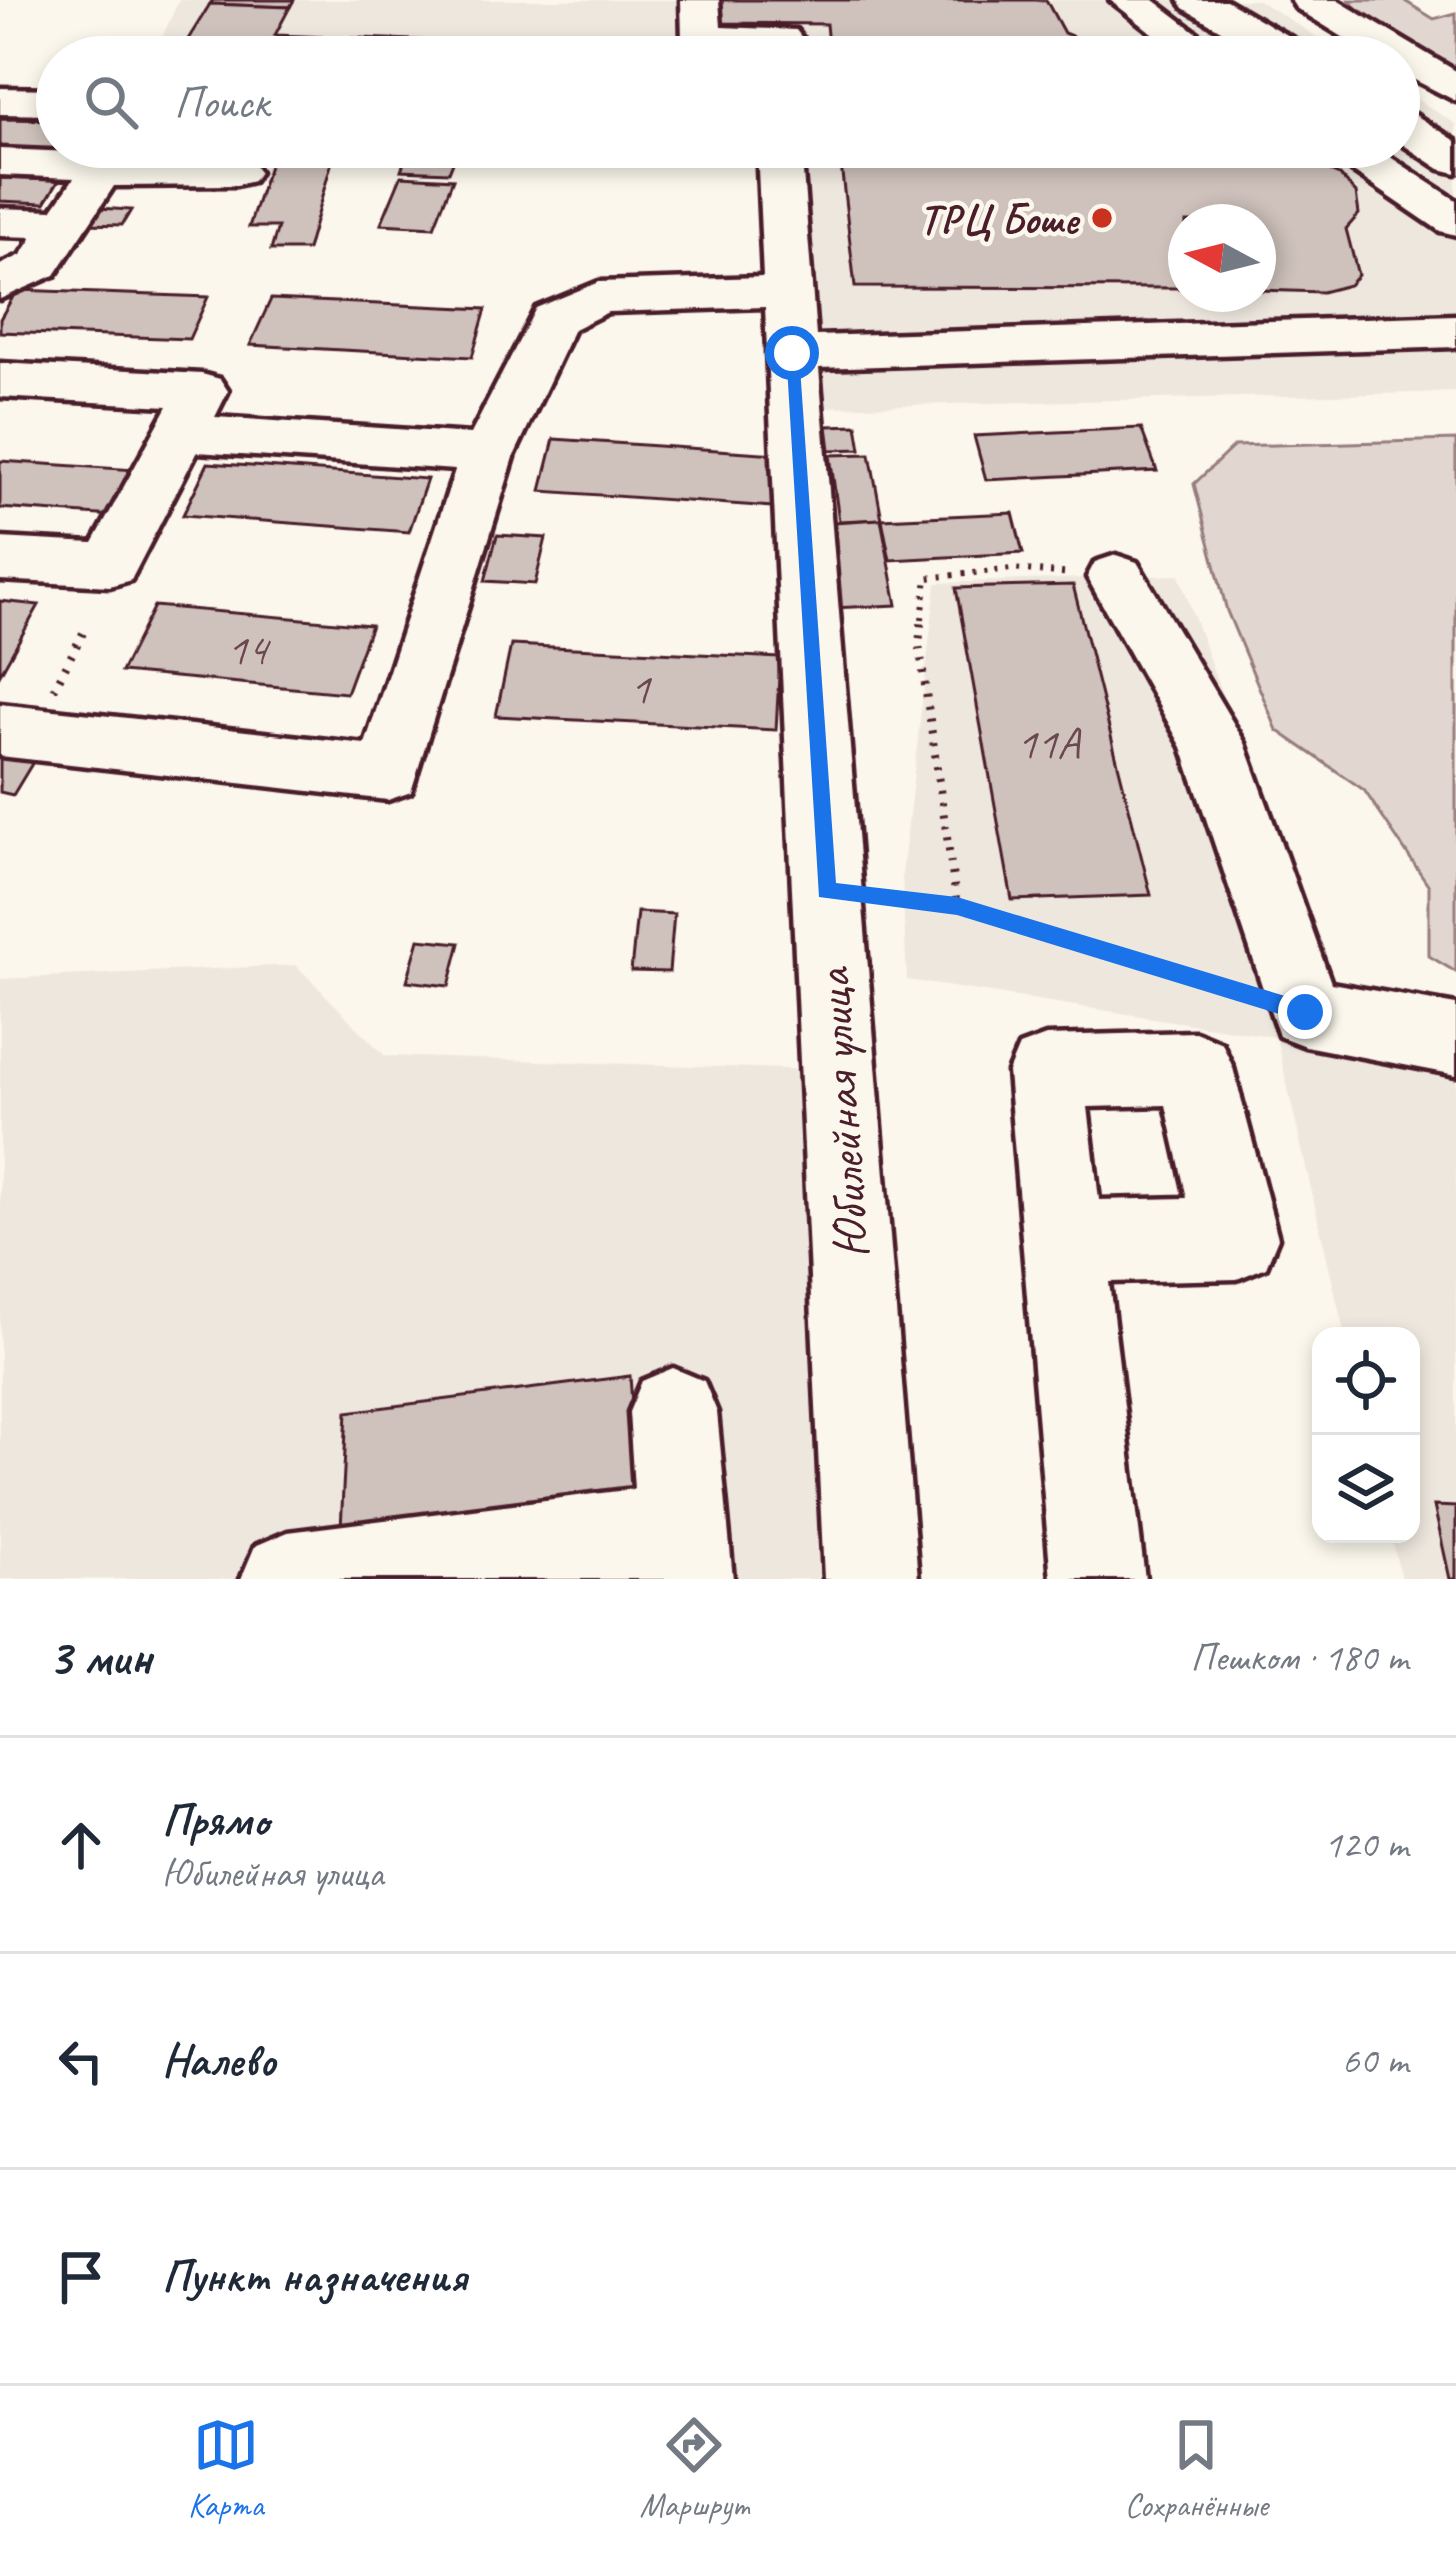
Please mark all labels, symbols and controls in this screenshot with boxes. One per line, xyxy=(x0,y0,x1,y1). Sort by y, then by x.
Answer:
search box xyxy=(36,36,1420,168)
icon: search xyxy=(78,69,144,135)
text: Поиск xyxy=(174,74,269,131)
place label: ТРЦ Боше xyxy=(919,193,1081,246)
north arrow xyxy=(1168,204,1276,312)
marker: ТРЦ Боше xyxy=(1089,205,1115,231)
route start xyxy=(765,326,819,380)
house number: 14 xyxy=(227,621,271,678)
house number: 1 xyxy=(630,660,653,717)
house number: 11А xyxy=(1016,715,1082,772)
street label: Юбилейная улица xyxy=(800,964,884,1261)
route end xyxy=(1278,985,1332,1039)
map controls xyxy=(1312,1327,1420,1543)
button: locate xyxy=(1312,1327,1420,1435)
button: layers xyxy=(1312,1435,1420,1543)
text: 3 мин xyxy=(48,1625,152,1689)
text: Пешком · 180 m xyxy=(1190,1633,1408,1682)
text: Прямо xyxy=(162,1792,269,1849)
icon: ahead xyxy=(48,1812,114,1878)
text: 120 m xyxy=(1324,1820,1408,1869)
text: Юбилейная улица xyxy=(162,1849,383,1898)
icon: left xyxy=(48,2028,114,2094)
text: Налево xyxy=(162,2032,276,2089)
text: 60 m xyxy=(1342,2036,1408,2085)
icon: arrive xyxy=(48,2244,114,2310)
text: Пункт назначения xyxy=(162,2248,467,2305)
tab: Карта xyxy=(188,2412,264,2526)
tab: Маршрут xyxy=(640,2412,749,2526)
tab: Сохранённые xyxy=(1125,2412,1268,2526)

